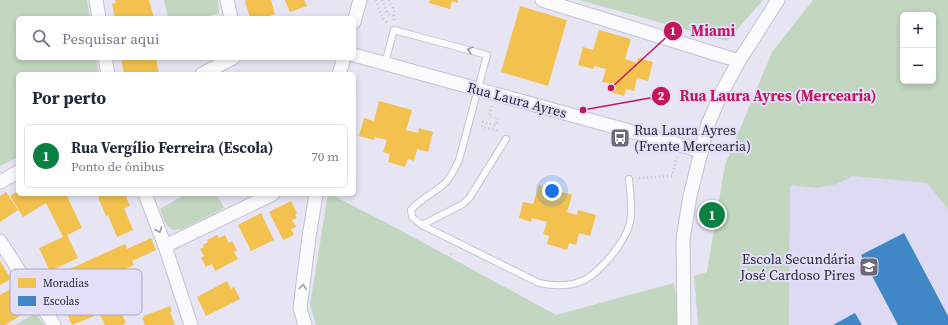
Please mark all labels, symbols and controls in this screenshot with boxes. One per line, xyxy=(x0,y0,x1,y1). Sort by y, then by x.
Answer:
map controls xyxy=(900,12,936,84)
button: + xyxy=(900,12,936,48)
search box xyxy=(16,16,356,60)
callout: Miami xyxy=(663,18,744,45)
text: Miami xyxy=(691,20,735,41)
text: 1 xyxy=(670,23,676,39)
icon: search xyxy=(30,27,52,49)
text: Pesquisar aqui xyxy=(62,28,159,49)
one-way arrow xyxy=(467,47,473,55)
button: − xyxy=(900,48,936,84)
street label: Rua Laura Ayres xyxy=(465,77,569,123)
callout: Rua Laura Ayres (Mercearia) xyxy=(651,83,884,110)
text: Rua Laura Ayres (Mercearia) xyxy=(680,85,876,106)
text: Por perto xyxy=(32,86,106,110)
text: 2 xyxy=(658,88,665,104)
place label: Rua Laura Ayres (Frente Mercearia) xyxy=(634,120,751,156)
bus stop icon: Rua Laura Ayres (Frente Mercearia) xyxy=(609,127,631,149)
text: Rua Vergílio Ferreira (Escola) xyxy=(71,137,273,158)
text: 1 xyxy=(42,148,50,165)
text: 70 m xyxy=(311,148,339,165)
text: Ponto de ônibus xyxy=(71,158,164,175)
your location xyxy=(542,181,562,201)
pin: 1 xyxy=(699,200,725,230)
one-way arrow xyxy=(154,226,162,234)
place label: Escola Secundária José Cardoso Pires xyxy=(739,249,856,285)
school or university icon: Escola Secundária José Cardoso Pires xyxy=(858,256,880,278)
legend xyxy=(10,269,142,315)
text: Moradias xyxy=(43,276,89,291)
one-way arrow xyxy=(298,284,307,290)
text: Escolas xyxy=(43,294,79,309)

